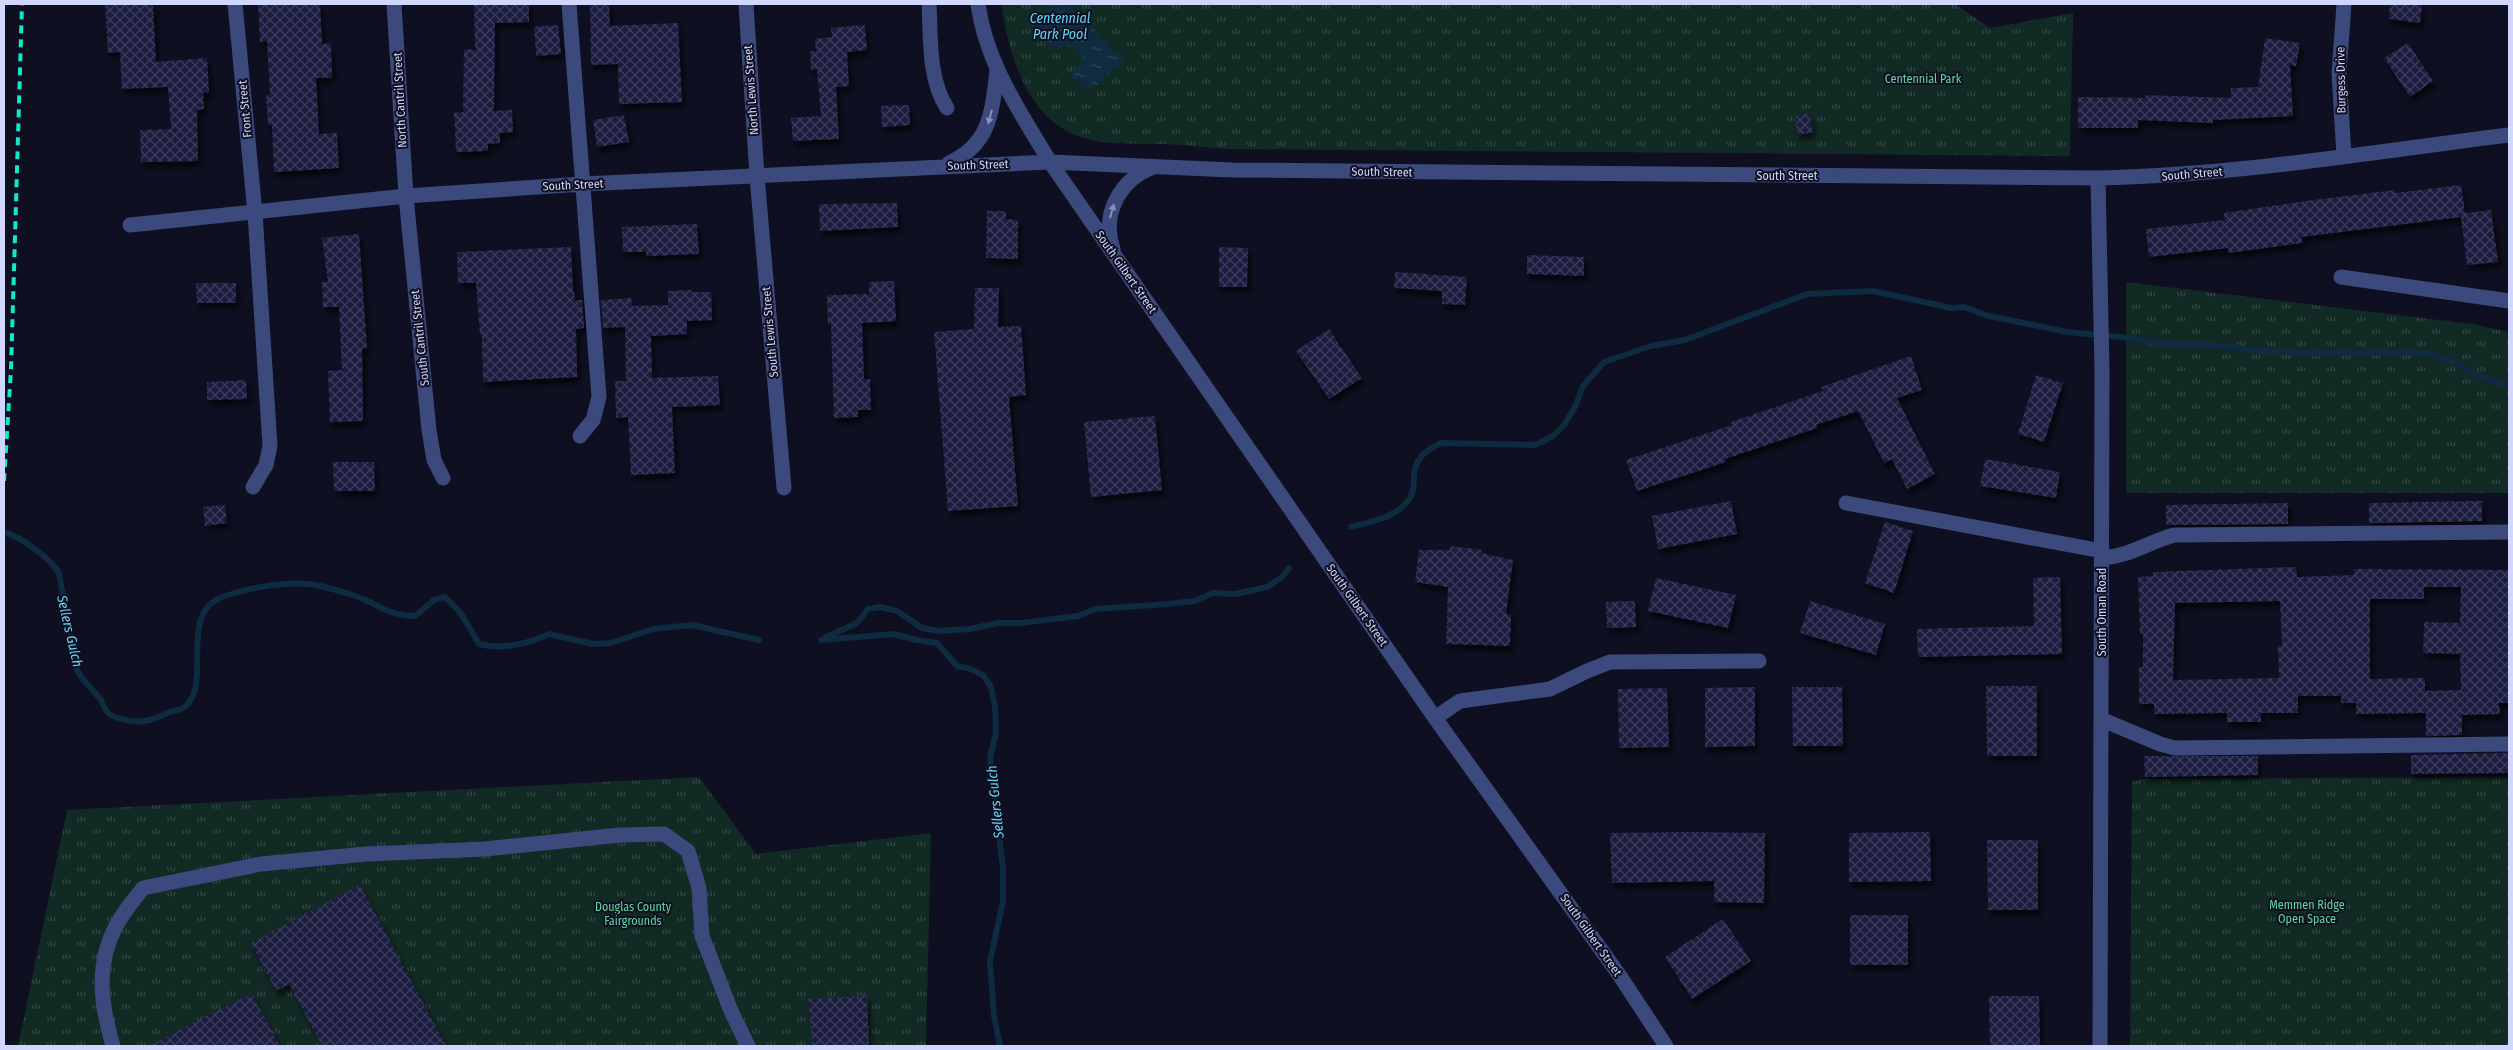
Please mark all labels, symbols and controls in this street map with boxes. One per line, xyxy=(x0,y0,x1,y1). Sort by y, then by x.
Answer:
water label: Centennial Park Pool xyxy=(1030,10,1091,43)
street label: North Lewis Street xyxy=(741,44,761,135)
street label: Burgess Drive xyxy=(2333,47,2349,113)
street label: North Cantril Street xyxy=(391,52,409,148)
park label: Centennial Park xyxy=(1885,72,1962,86)
street label: Front Street xyxy=(236,80,254,138)
one-way arrow xyxy=(986,109,994,124)
street label: South Street xyxy=(947,157,1009,173)
street label: South Street xyxy=(1351,164,1413,180)
street label: South Street xyxy=(2161,164,2223,184)
street label: South Street xyxy=(1756,169,1818,183)
street label: South Street xyxy=(542,176,604,194)
one-way arrow xyxy=(1108,204,1116,219)
street label: South Gilbert Street xyxy=(1092,228,1160,316)
street label: South Lewis Street xyxy=(759,286,781,378)
street label: South Cantril Street xyxy=(408,289,432,387)
street label: South Gilbert Street xyxy=(1323,561,1391,649)
street label: South Oman Road xyxy=(2095,568,2109,656)
water label: Sellers Gulch xyxy=(53,593,86,669)
water label: Sellers Gulch xyxy=(983,765,1008,840)
street label: South Gilbert Street xyxy=(1557,891,1625,979)
park label: Memmen Ridge Open Space xyxy=(2269,898,2345,926)
park label: Douglas County Fairgrounds xyxy=(595,900,672,928)

